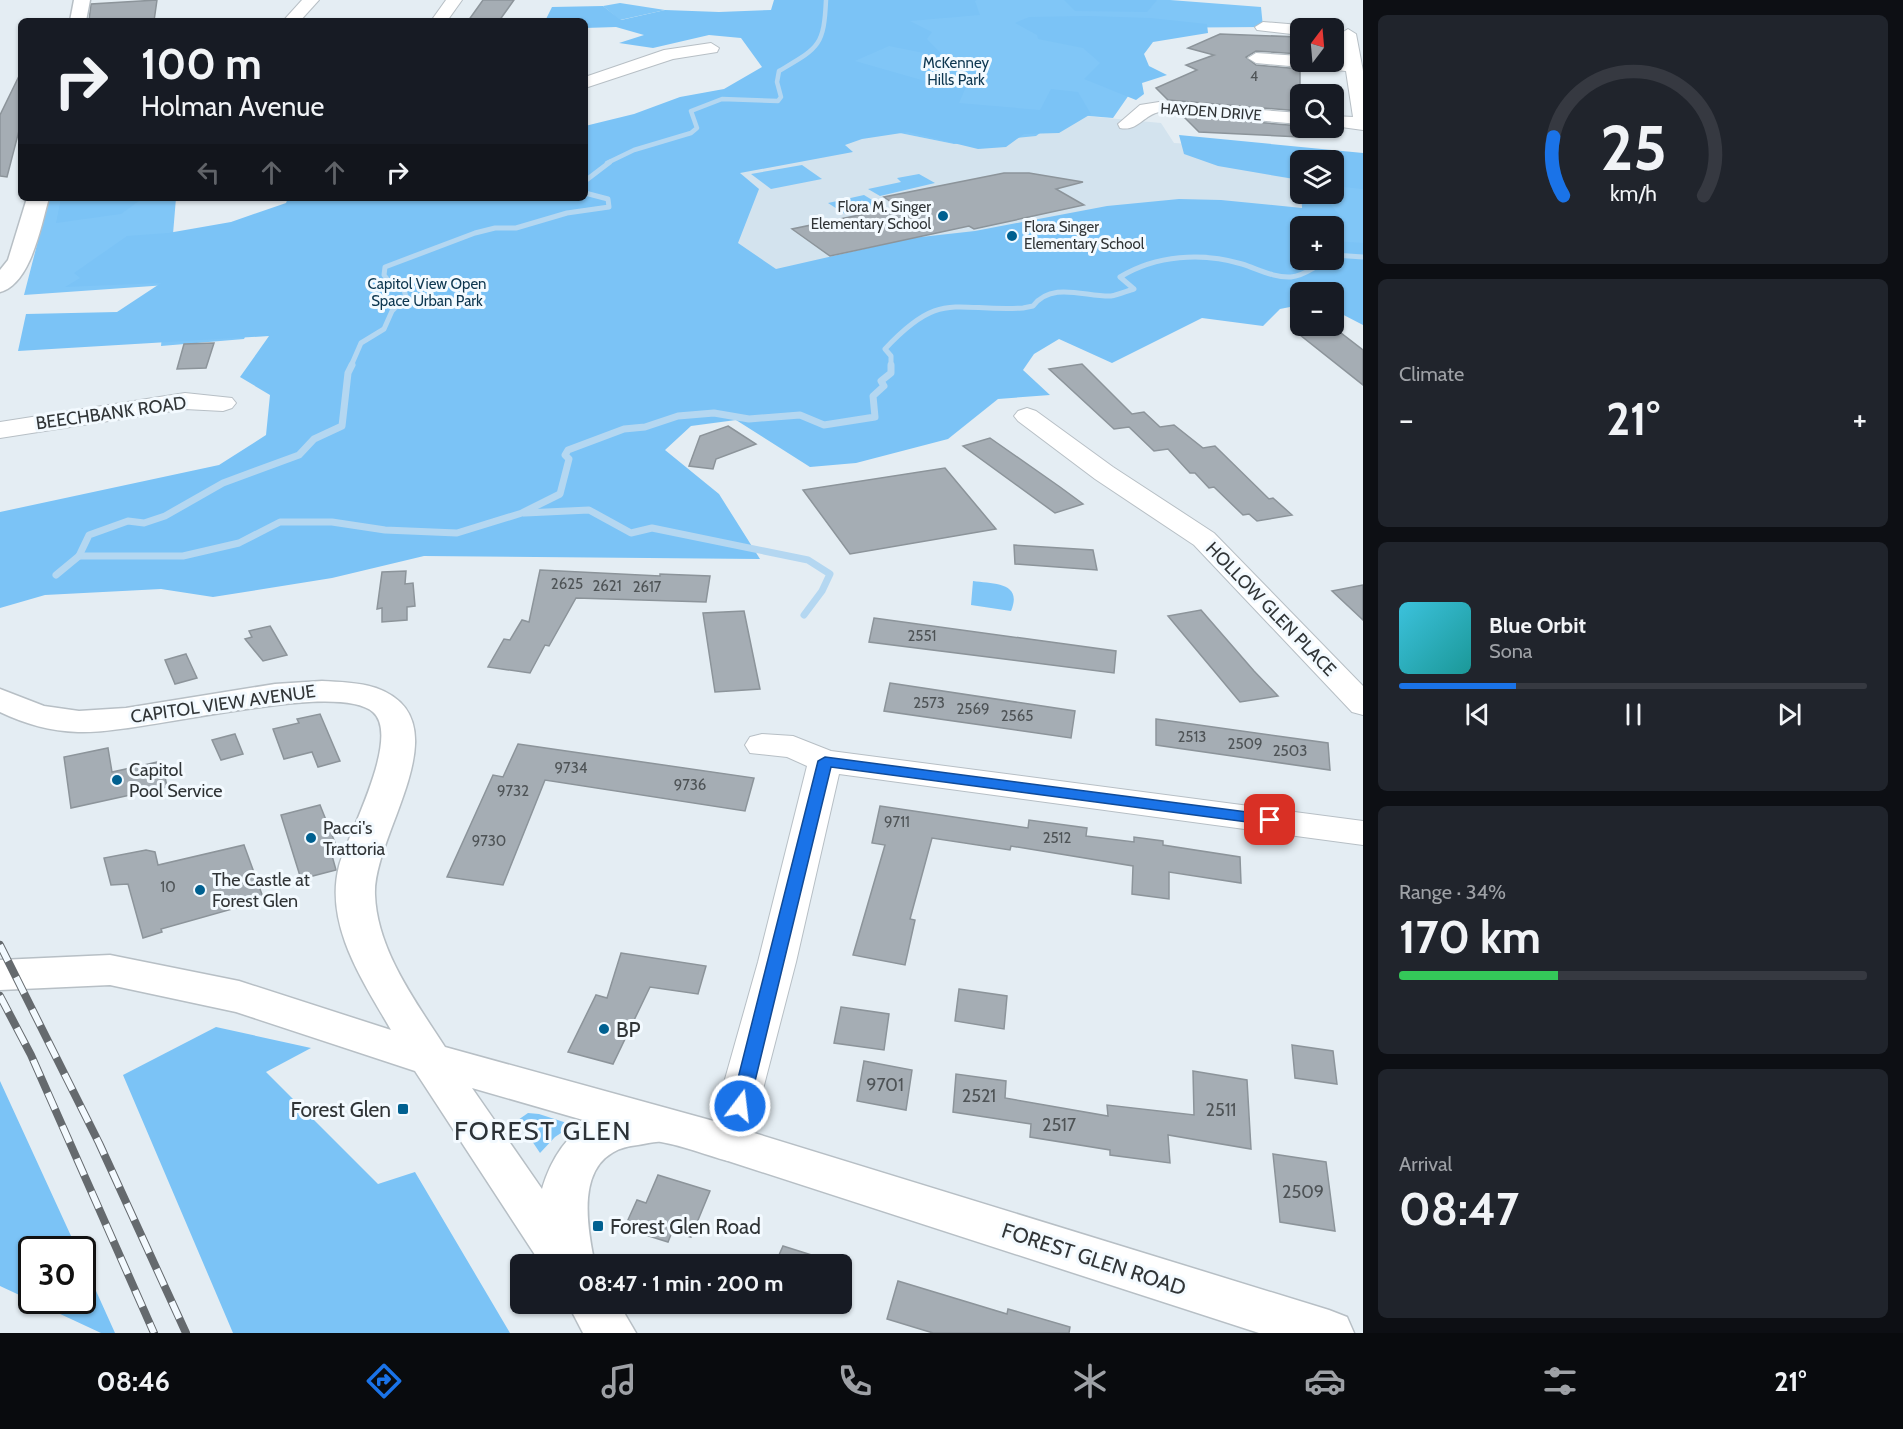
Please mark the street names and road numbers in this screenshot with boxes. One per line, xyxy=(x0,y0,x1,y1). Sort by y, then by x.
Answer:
street label: HAYDEN DRIVE xyxy=(1160,99,1262,125)
street label: BEECHBANK ROAD xyxy=(34,392,188,434)
street label: HOLLOW GLEN PLACE xyxy=(1201,537,1341,681)
street label: CAPITOL VIEW AVENUE xyxy=(129,680,317,728)
street label: FOREST GLEN ROAD xyxy=(999,1217,1189,1301)

